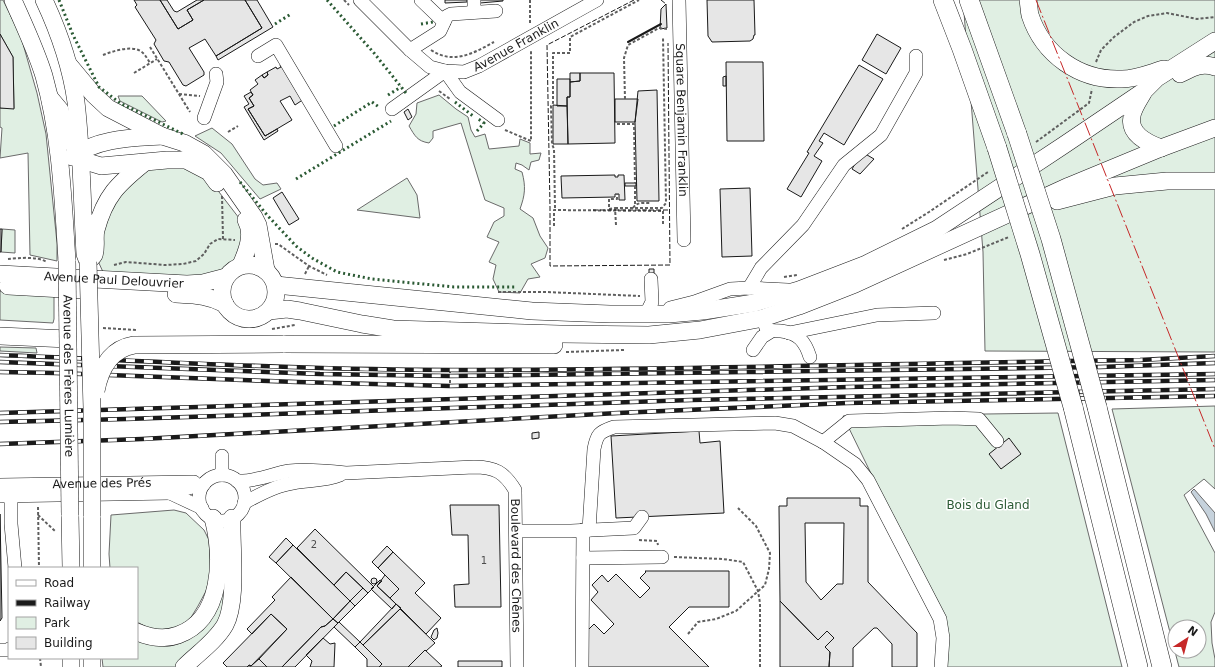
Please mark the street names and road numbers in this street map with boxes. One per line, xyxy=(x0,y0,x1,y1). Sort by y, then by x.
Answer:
street label: Avenue Franklin xyxy=(471,16,561,75)
street label: Square Benjamin Franklin xyxy=(673,43,690,197)
street label: Avenue Paul Delouvrier xyxy=(44,269,184,291)
street label: Avenue des Frères Lumière xyxy=(60,295,76,457)
street label: Avenue des Prés xyxy=(52,476,152,491)
street label: Boulevard des Chênes xyxy=(508,498,524,633)

